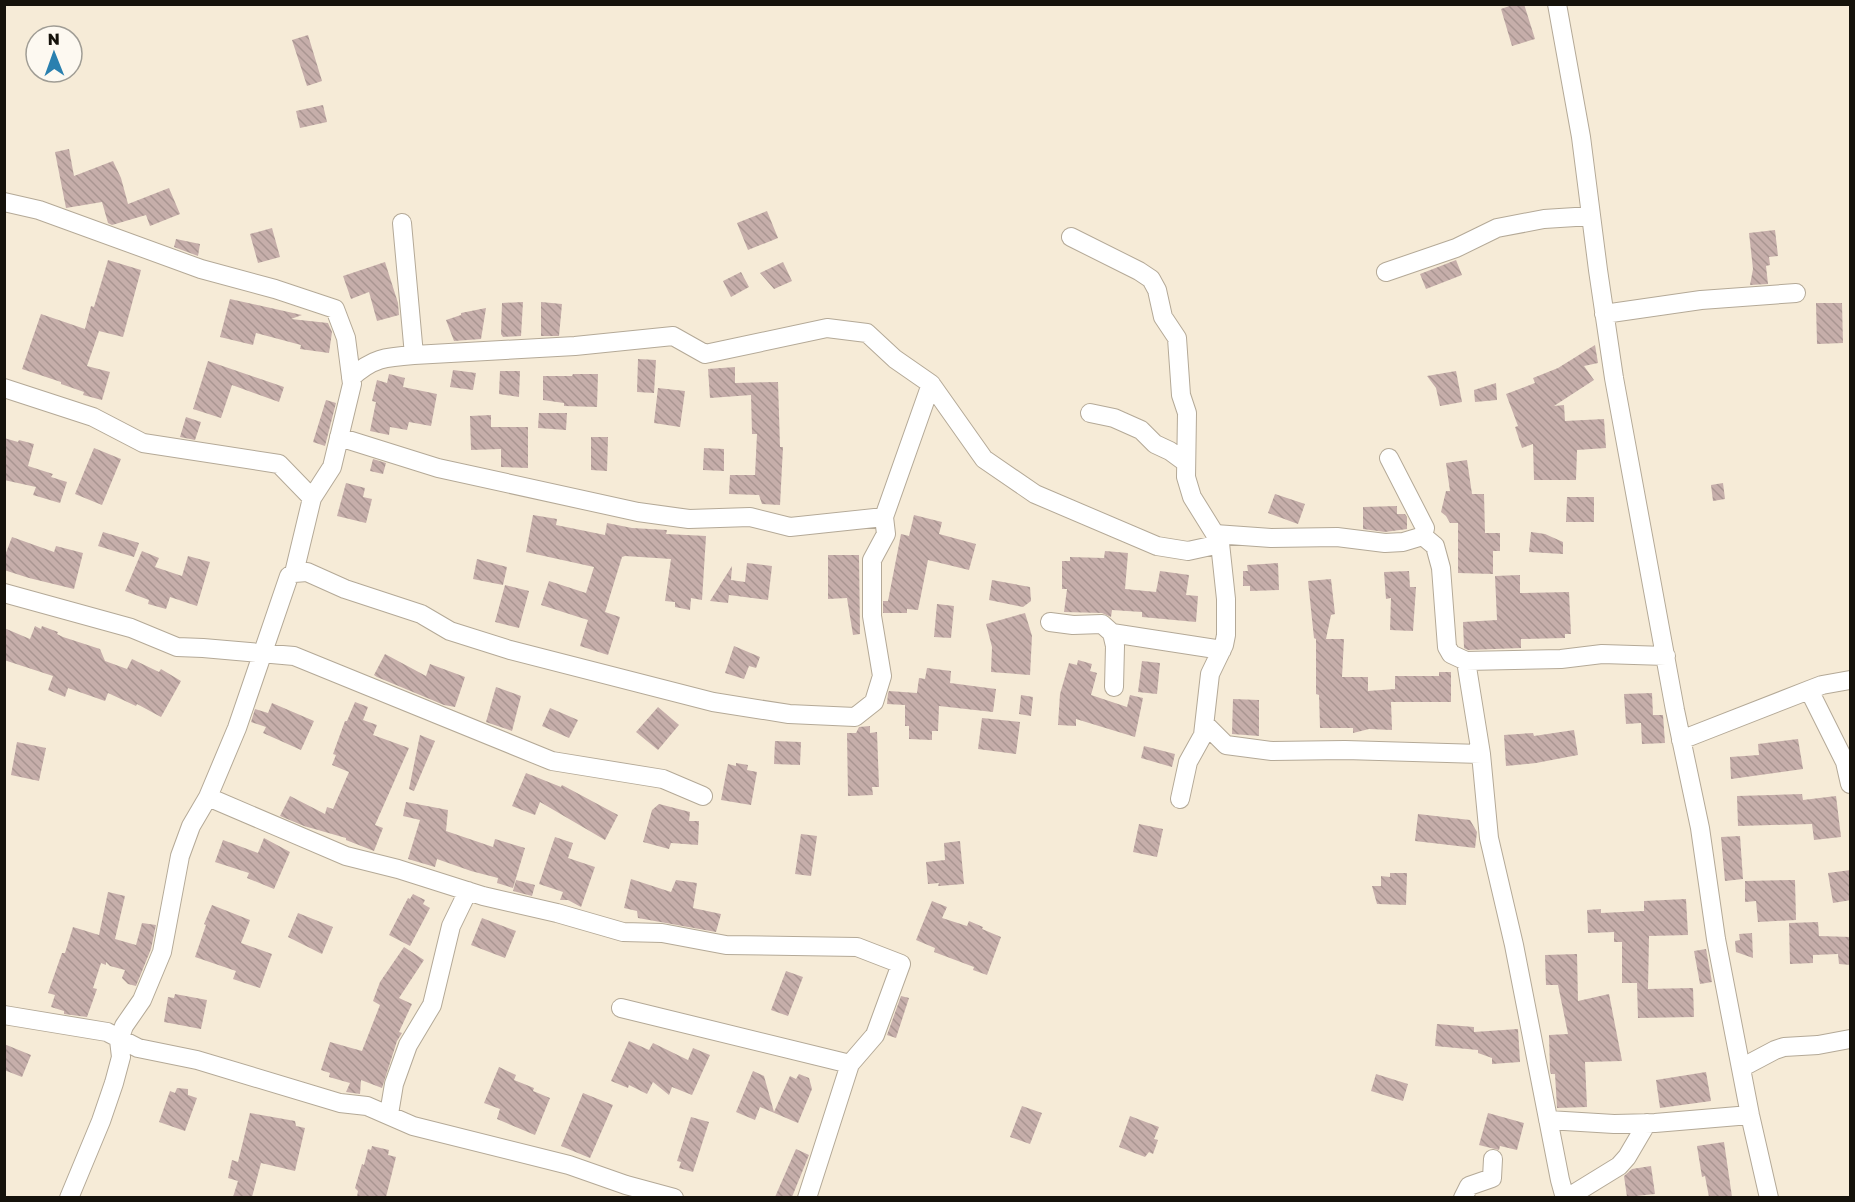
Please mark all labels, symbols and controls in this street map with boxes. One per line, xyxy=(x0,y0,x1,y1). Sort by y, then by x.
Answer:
north arrow xyxy=(24,24,84,84)
text: N xyxy=(47,29,60,49)

